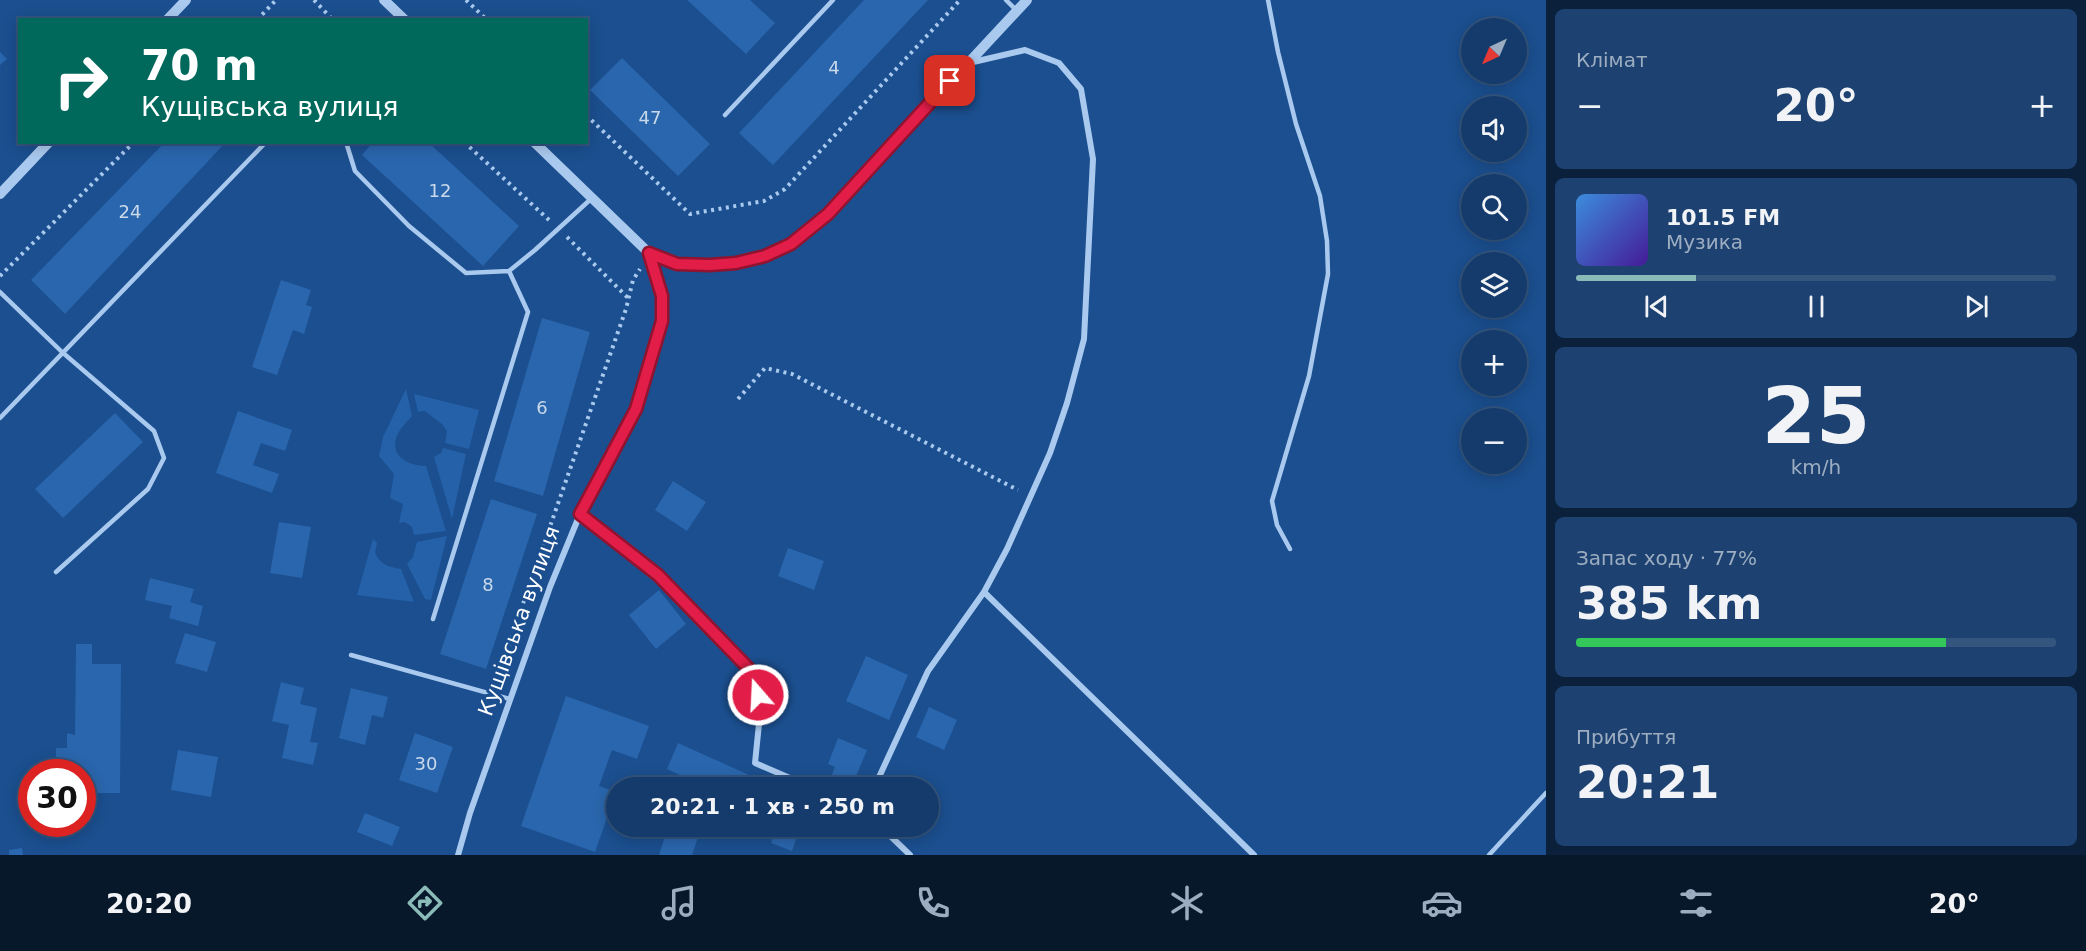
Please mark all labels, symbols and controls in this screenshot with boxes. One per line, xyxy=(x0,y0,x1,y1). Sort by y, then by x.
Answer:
north arrow xyxy=(1461,18,1527,84)
map controls xyxy=(1461,18,1527,474)
text: 70 m xyxy=(141,41,258,90)
icon: right xyxy=(42,42,120,120)
text: Клімат xyxy=(1576,48,1648,72)
pin xyxy=(924,55,975,106)
house number: 4 xyxy=(828,57,840,78)
icon: arrive xyxy=(933,64,966,97)
text: 20° xyxy=(1773,79,1859,132)
text: − xyxy=(1576,86,1604,125)
text: + xyxy=(2028,86,2056,125)
text: Кущівська вулиця xyxy=(141,91,399,122)
button: sound xyxy=(1461,96,1527,162)
house number: 47 xyxy=(639,107,661,128)
button: search xyxy=(1461,174,1527,240)
house number: 12 xyxy=(429,180,451,201)
house number: 24 xyxy=(119,201,141,222)
text: 101.5 FM xyxy=(1666,205,1780,230)
text: Музика xyxy=(1666,230,1743,254)
button: layers xyxy=(1461,252,1527,318)
icon: previous xyxy=(1640,290,1673,323)
icon: pause xyxy=(1800,290,1833,323)
icon: next xyxy=(1960,290,1993,323)
button: + xyxy=(1461,330,1527,396)
text: 25 xyxy=(1762,371,1870,461)
house number: 6 xyxy=(536,397,548,418)
button: − xyxy=(1461,408,1527,474)
text: km/h xyxy=(1791,455,1841,479)
street label: Кущівська вулиця xyxy=(473,523,565,719)
text: Запас ходу · 77% xyxy=(1576,546,1757,570)
house number: 8 xyxy=(482,574,494,595)
text: 385 km xyxy=(1576,577,1762,630)
position arrow xyxy=(726,663,790,727)
text: Прибуття xyxy=(1576,725,1676,749)
house number: 30 xyxy=(415,753,437,774)
text: 20:21 xyxy=(1576,756,1719,809)
speed limit sign: 30 xyxy=(18,759,96,837)
text: 20:21 · 1 хв · 250 m xyxy=(650,794,895,819)
icon: directions xyxy=(404,882,446,924)
icon: music xyxy=(658,882,700,924)
icon: phone xyxy=(912,882,954,924)
icon: climate xyxy=(1166,882,1208,924)
icon: car xyxy=(1421,882,1463,924)
icon: filters xyxy=(1675,882,1717,924)
text: 20:20 xyxy=(106,888,192,919)
text: 20° xyxy=(1929,888,1980,919)

